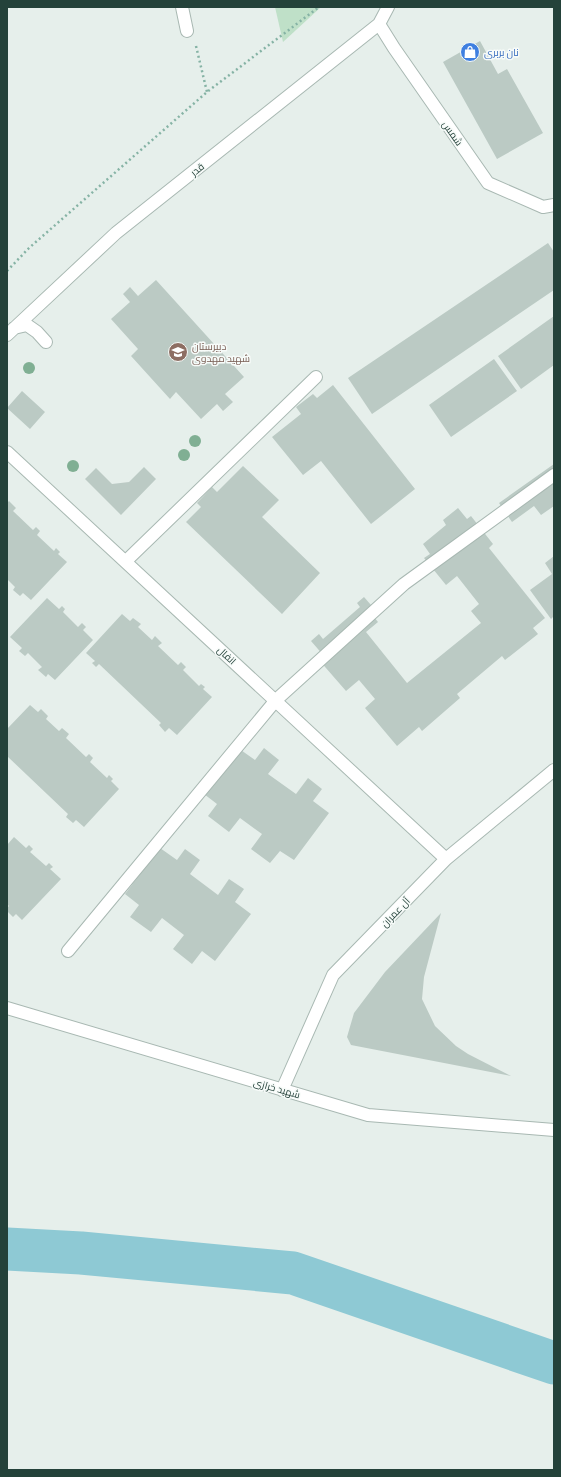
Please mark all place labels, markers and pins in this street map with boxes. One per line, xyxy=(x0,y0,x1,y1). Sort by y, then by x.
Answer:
shop icon: نان بربری xyxy=(459,41,481,63)
place label: نان بربری xyxy=(484,45,519,60)
place label: دبیرستان شهید مهدوی xyxy=(192,339,250,366)
school or university icon: دبیرستان شهید مهدوی xyxy=(167,341,189,363)

